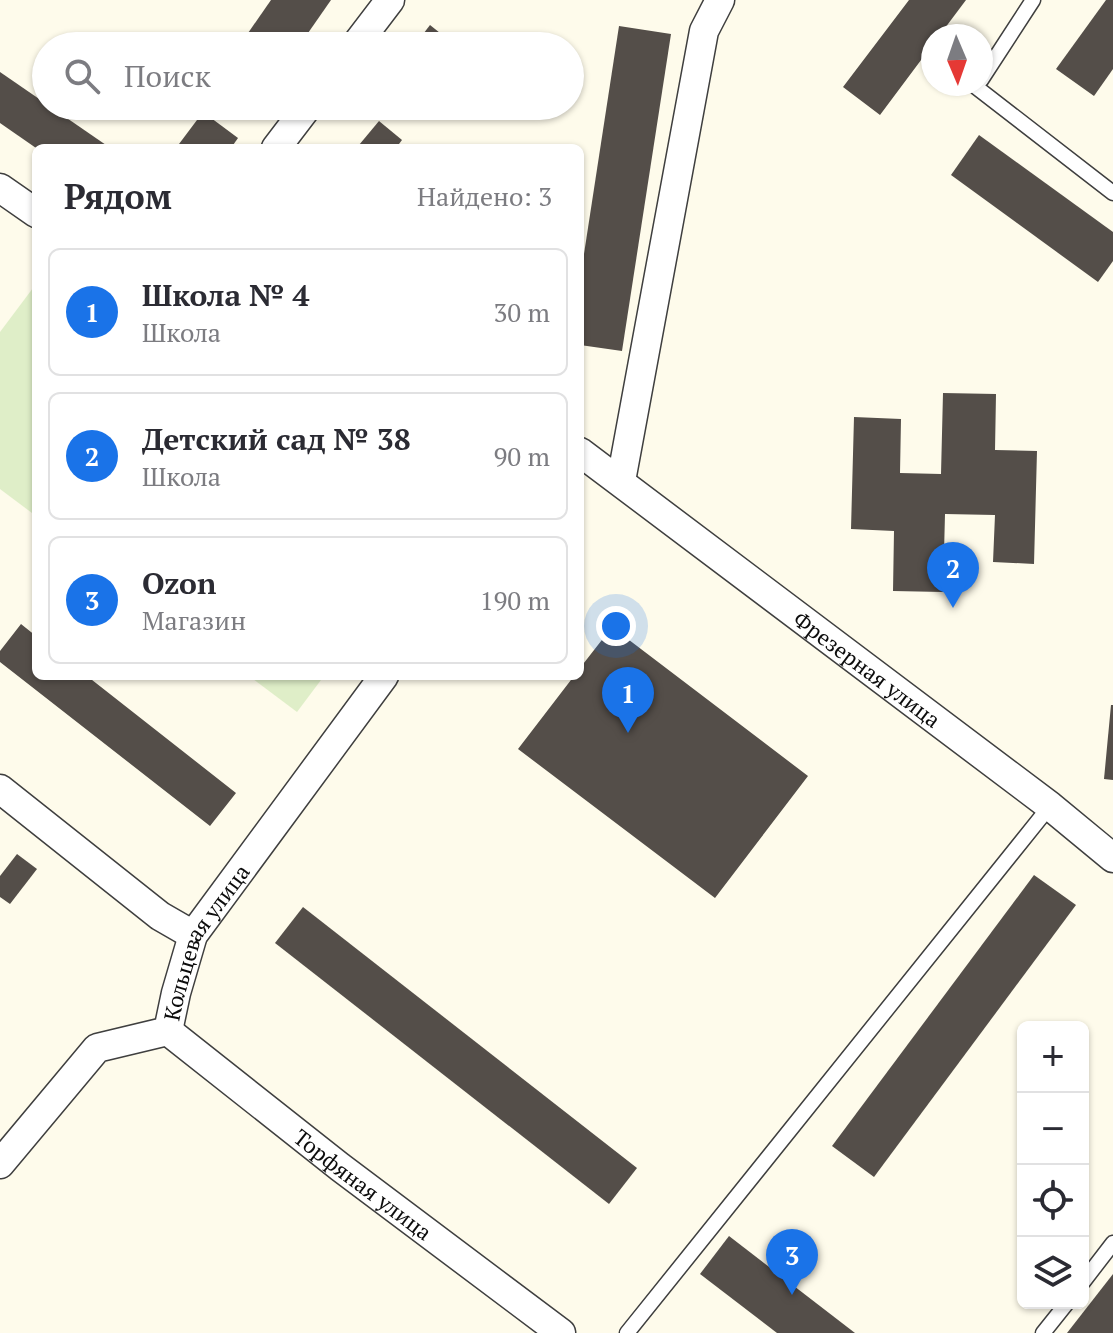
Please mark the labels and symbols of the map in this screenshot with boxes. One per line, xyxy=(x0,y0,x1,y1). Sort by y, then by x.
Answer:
north arrow xyxy=(921,24,993,96)
pin: 2 xyxy=(927,542,979,608)
street label: Фрезерная улица xyxy=(788,604,947,733)
your location xyxy=(596,606,636,646)
pin: 1 xyxy=(602,667,654,733)
street label: Кольцевая улица xyxy=(156,858,255,1023)
street label: Торфяная улица xyxy=(288,1122,438,1246)
pin: 3 xyxy=(766,1229,818,1295)

